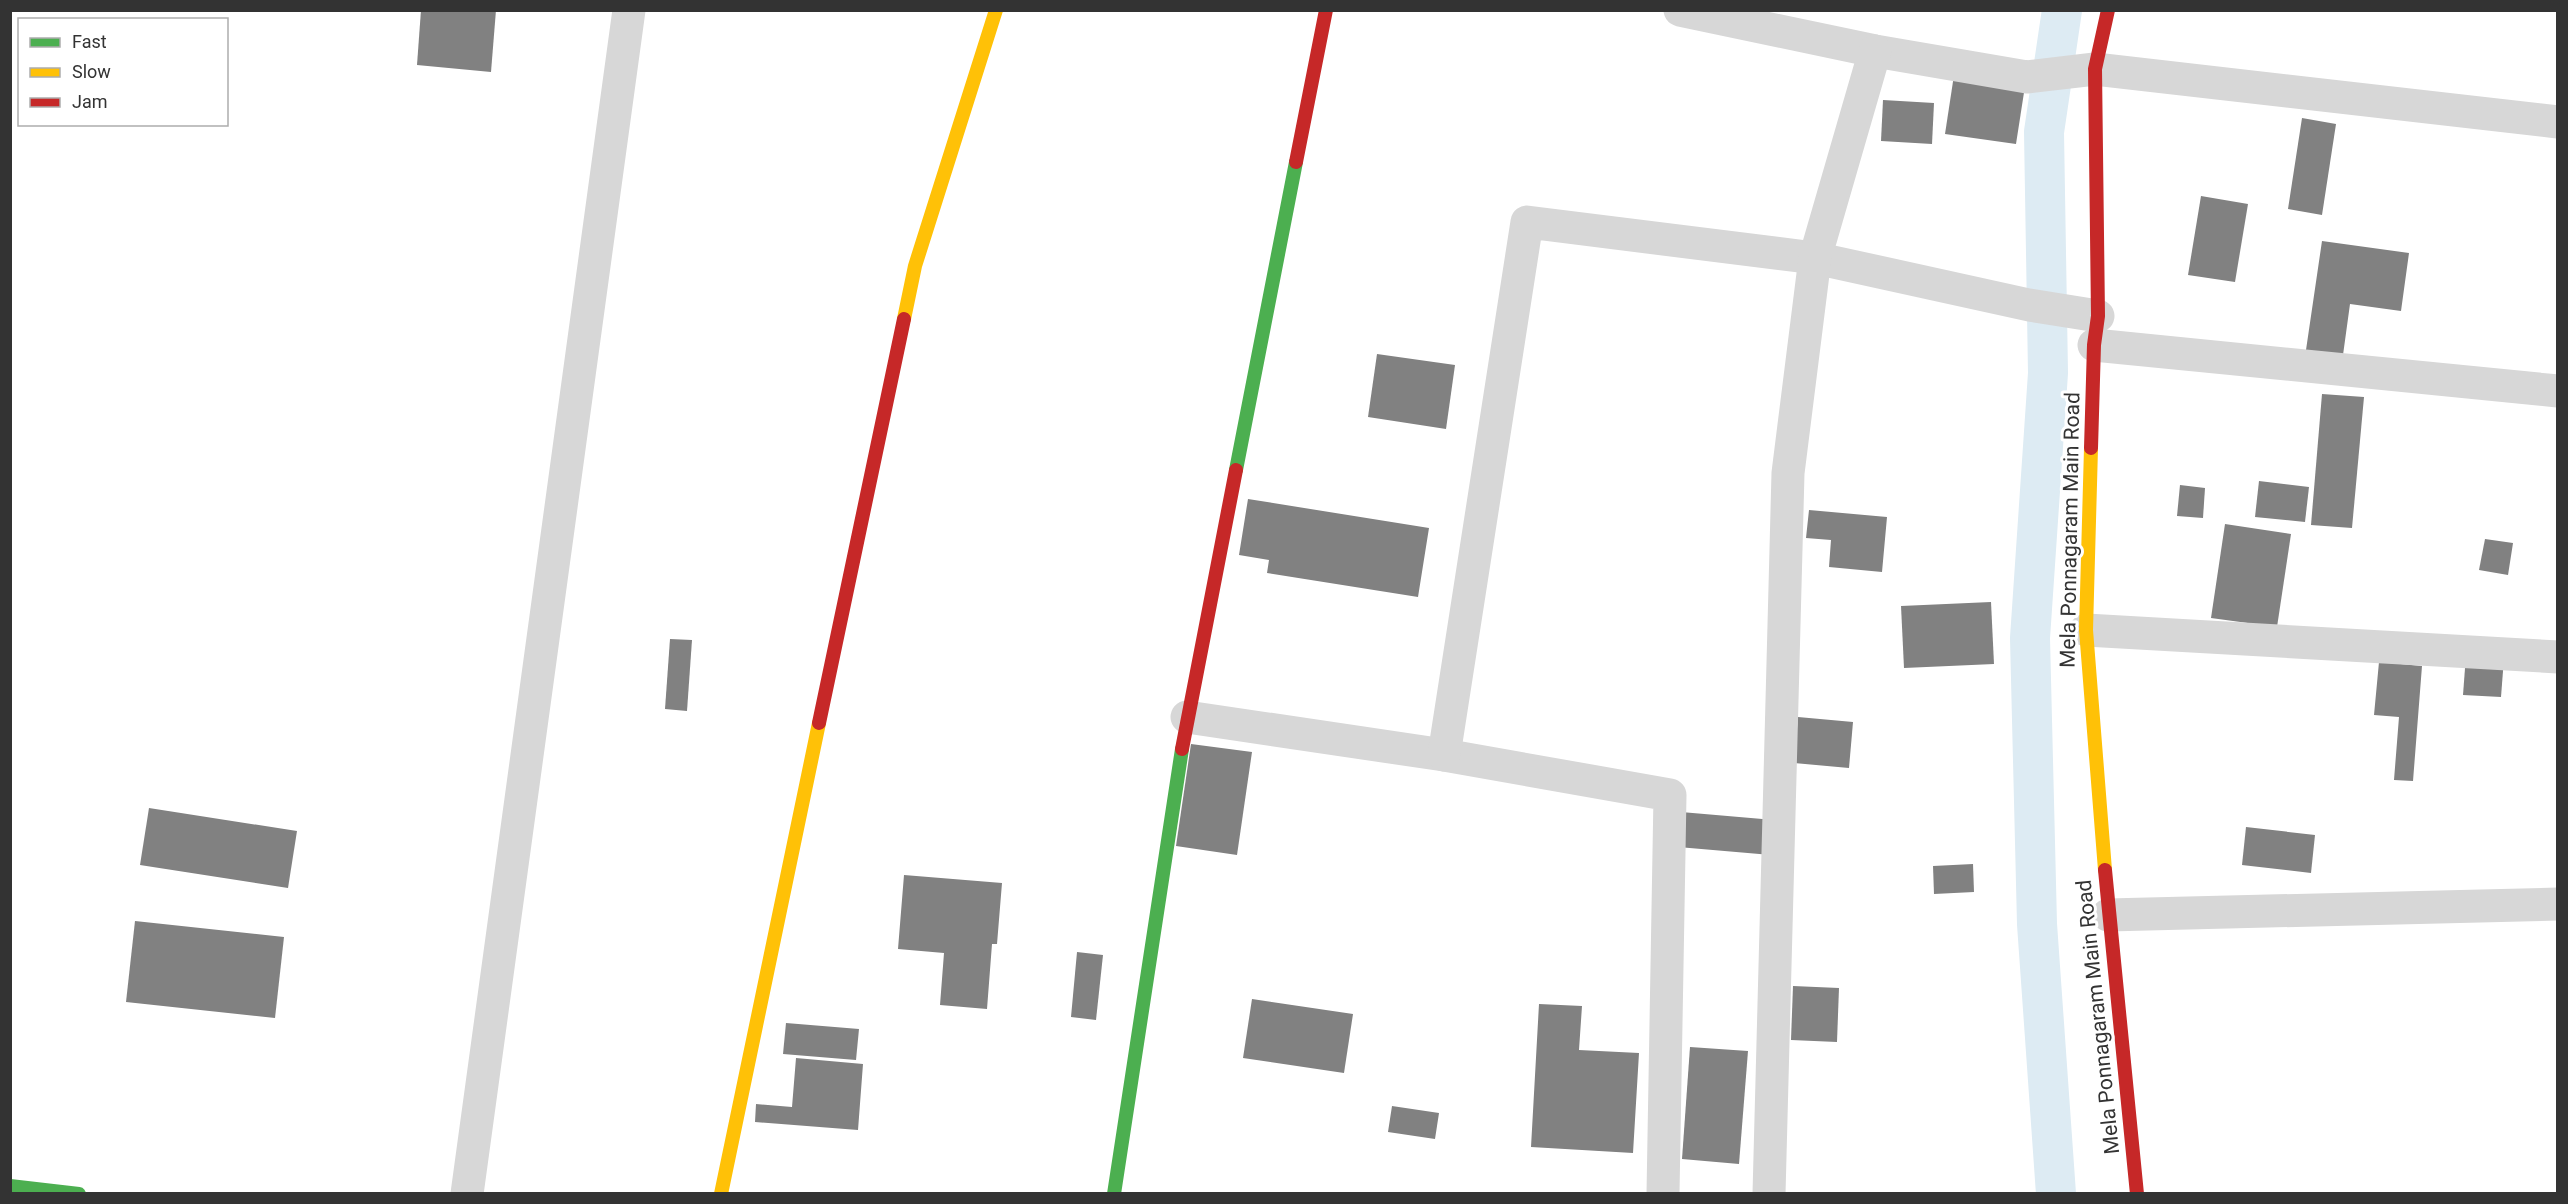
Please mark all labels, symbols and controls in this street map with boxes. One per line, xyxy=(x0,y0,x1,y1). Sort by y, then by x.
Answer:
legend xyxy=(18,18,228,126)
text: Fast xyxy=(72,31,107,52)
text: Slow xyxy=(72,61,111,82)
text: Jam xyxy=(72,91,108,112)
street label: Mela Ponnagaram Main Road xyxy=(2056,392,2084,668)
street label: Mela Ponnagaram Main Road xyxy=(2072,879,2124,1155)

